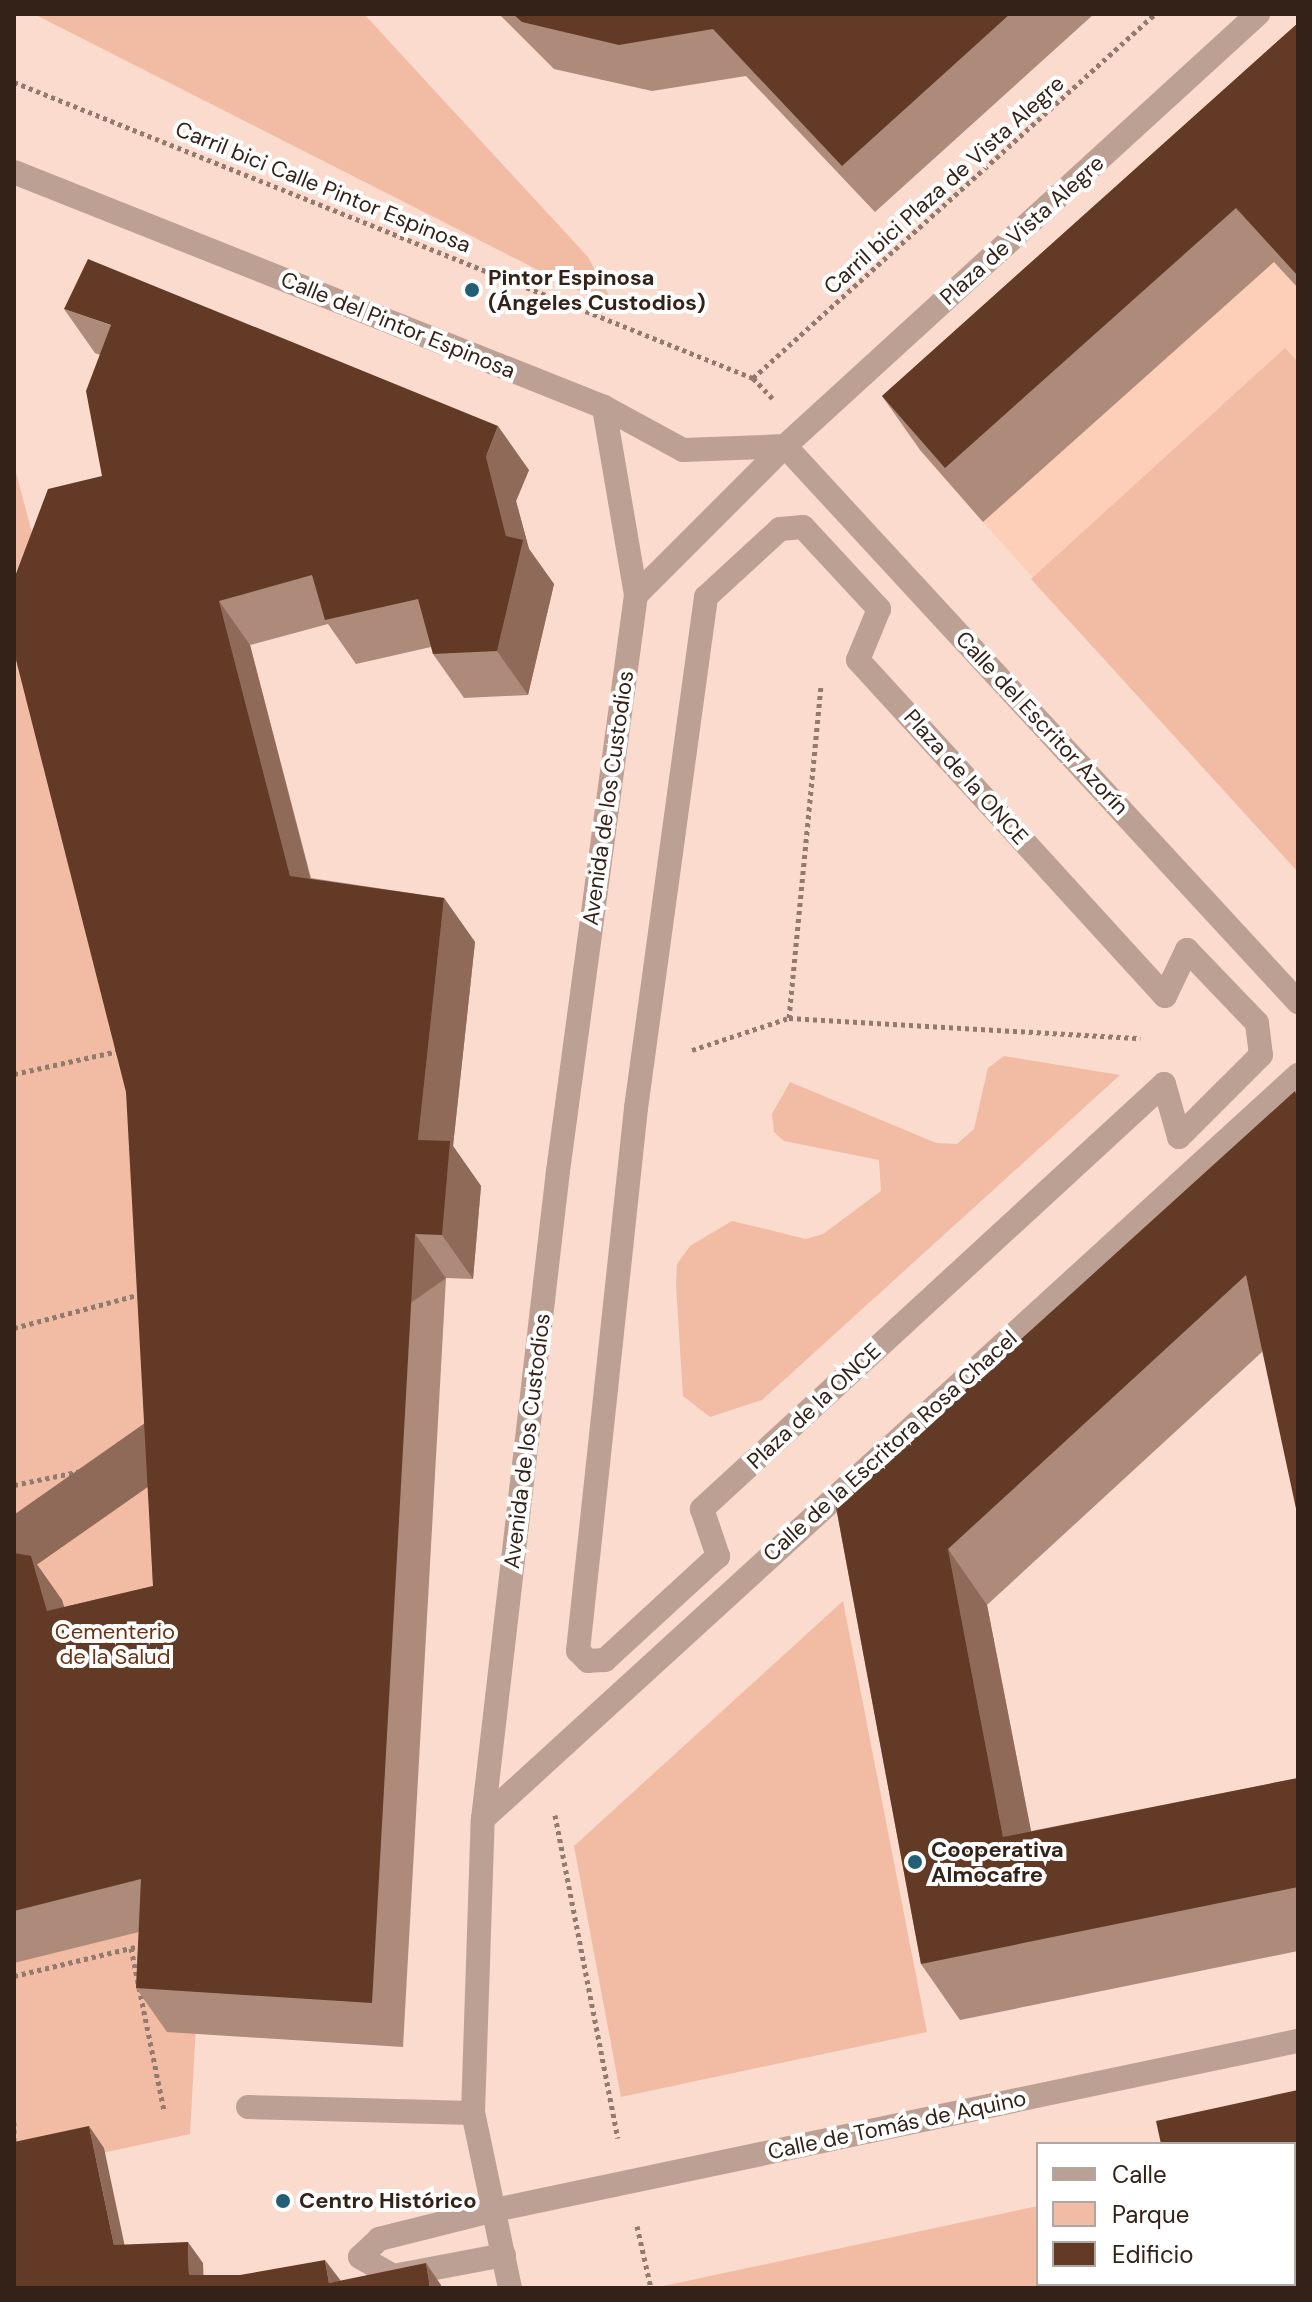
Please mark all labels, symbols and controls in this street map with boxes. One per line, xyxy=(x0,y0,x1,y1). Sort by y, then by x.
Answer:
street label: Carril bici Plaza de Vista Alegre xyxy=(819,70,1069,300)
street label: Carril bici Calle Pintor Espinosa xyxy=(172,116,474,258)
street label: Plaza de Vista Alegre xyxy=(935,150,1109,310)
place label: Pintor Espinosa (Ángeles Custodios) xyxy=(488,264,706,316)
street label: Calle del Pintor Espinosa xyxy=(277,266,519,384)
marker: Pintor Espinosa (Ángeles Custodios) xyxy=(463,281,481,299)
street label: Calle del Escritor Azorín xyxy=(950,626,1134,820)
street label: Avenida de los Custodios xyxy=(577,669,639,927)
street label: Plaza de la ONCE xyxy=(898,704,1034,850)
street label: Avenida de los Custodios xyxy=(498,1312,556,1570)
street label: Calle de la Escritora Rosa Chacel xyxy=(758,1325,1022,1567)
street label: Plaza de la ONCE xyxy=(742,1337,886,1475)
park label: Cementerio de la Salud xyxy=(55,1618,175,1670)
place label: Cooperativa Almocafre xyxy=(931,1836,1064,1888)
marker: Cooperativa Almocafre xyxy=(906,1853,924,1871)
street label: Calle de Tomás de Aquino xyxy=(765,2085,1029,2165)
legend xyxy=(1036,2142,1296,2286)
text: Calle xyxy=(1112,2159,1167,2190)
place label: Centro Histórico xyxy=(299,2188,477,2214)
marker: Centro Histórico xyxy=(274,2192,292,2210)
text: Parque xyxy=(1112,2199,1189,2230)
text: Edificio xyxy=(1112,2239,1194,2270)

